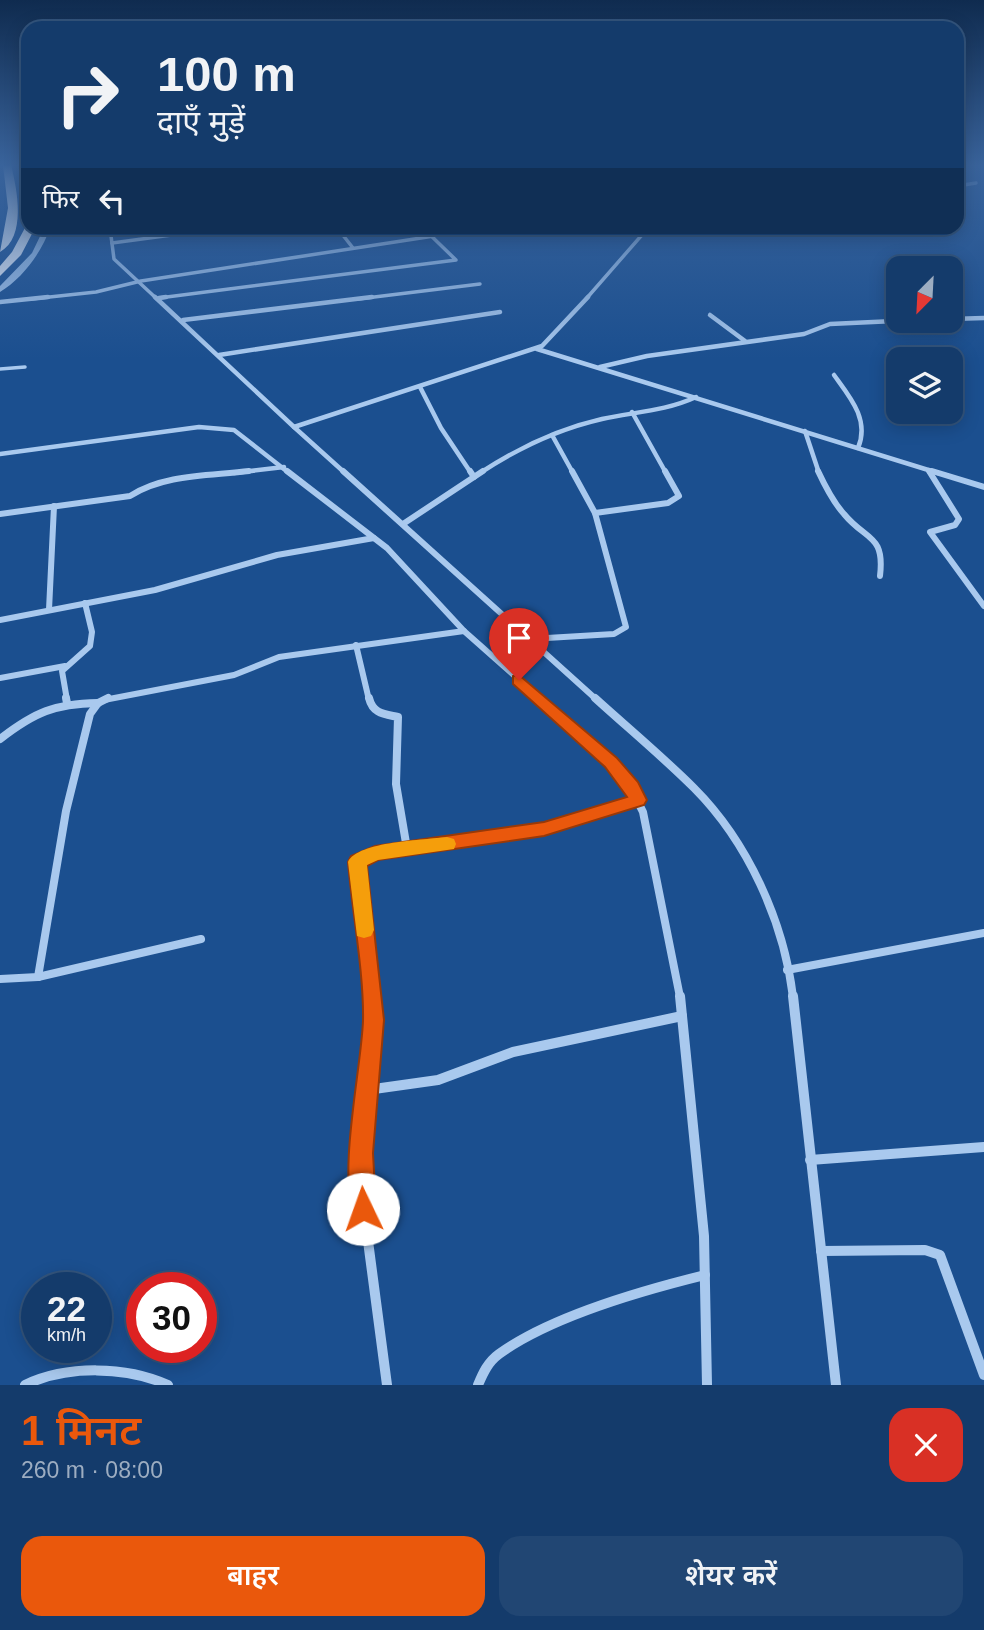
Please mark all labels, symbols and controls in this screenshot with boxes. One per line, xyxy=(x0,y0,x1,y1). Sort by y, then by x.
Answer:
text: 100 m xyxy=(157,47,296,101)
icon: right xyxy=(42,49,133,140)
text: दाएँ मुड़ें xyxy=(157,104,245,140)
icon: left xyxy=(93,182,131,220)
text: फिर xyxy=(42,184,79,214)
north arrow xyxy=(886,256,962,332)
map controls xyxy=(886,256,963,424)
button: layers xyxy=(886,347,963,424)
pin xyxy=(489,608,549,680)
icon: arrive xyxy=(500,619,538,657)
position arrow xyxy=(326,1172,400,1246)
speed limit sign: 30 xyxy=(126,1272,217,1363)
text: 22 xyxy=(47,1289,86,1328)
text: km/h xyxy=(47,1325,86,1345)
text: 1 मिनट xyxy=(21,1407,141,1454)
button: close xyxy=(889,1408,963,1482)
text: 260 m · 08:00 xyxy=(21,1457,163,1483)
button: बाहर xyxy=(21,1536,485,1616)
button: शेयर करें xyxy=(499,1536,963,1616)

